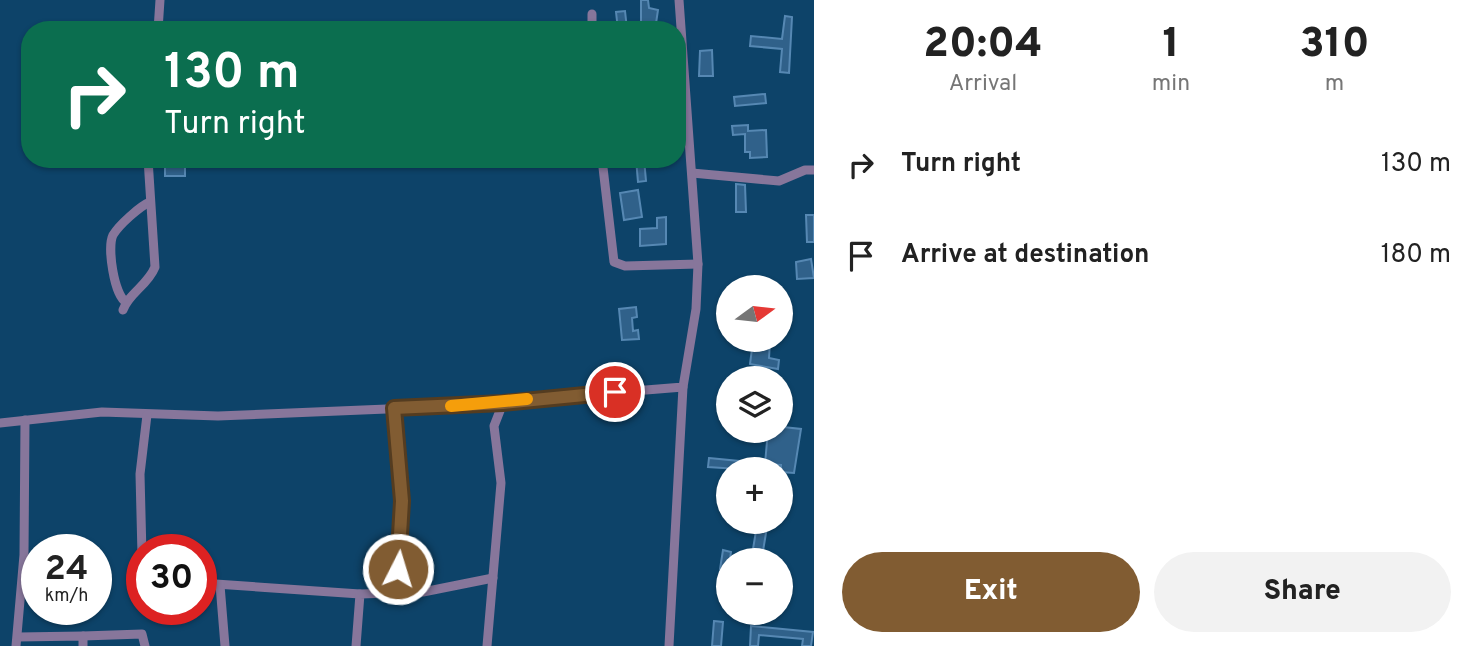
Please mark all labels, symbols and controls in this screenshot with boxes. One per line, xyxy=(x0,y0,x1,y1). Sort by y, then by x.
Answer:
text: 20:04 xyxy=(923,19,1042,72)
text: 1 xyxy=(1162,19,1180,72)
text: 310 xyxy=(1299,19,1370,72)
text: 130 m xyxy=(164,44,300,106)
icon: right xyxy=(49,49,140,140)
text: Arrival xyxy=(949,70,1017,99)
text: min xyxy=(1152,70,1190,99)
text: m xyxy=(1325,70,1344,99)
text: Turn right xyxy=(164,105,306,145)
icon: right xyxy=(842,146,880,184)
text: Turn right xyxy=(901,148,1021,181)
text: 130 m xyxy=(1381,148,1451,181)
icon: arrive xyxy=(842,237,880,275)
text: Arrive at destination xyxy=(901,239,1149,272)
text: 180 m xyxy=(1381,239,1451,272)
north arrow xyxy=(716,275,793,352)
map controls xyxy=(716,275,793,625)
pin xyxy=(585,362,645,422)
button: layers xyxy=(716,366,793,443)
icon: arrive xyxy=(596,373,634,411)
button: + xyxy=(716,457,793,534)
position arrow xyxy=(361,532,435,606)
speed limit sign: 30 xyxy=(126,534,217,625)
text: 24 xyxy=(45,548,88,592)
button: − xyxy=(716,548,793,625)
button: Exit xyxy=(842,552,1140,632)
button: Share xyxy=(1154,552,1451,632)
text: km/h xyxy=(45,585,88,608)

